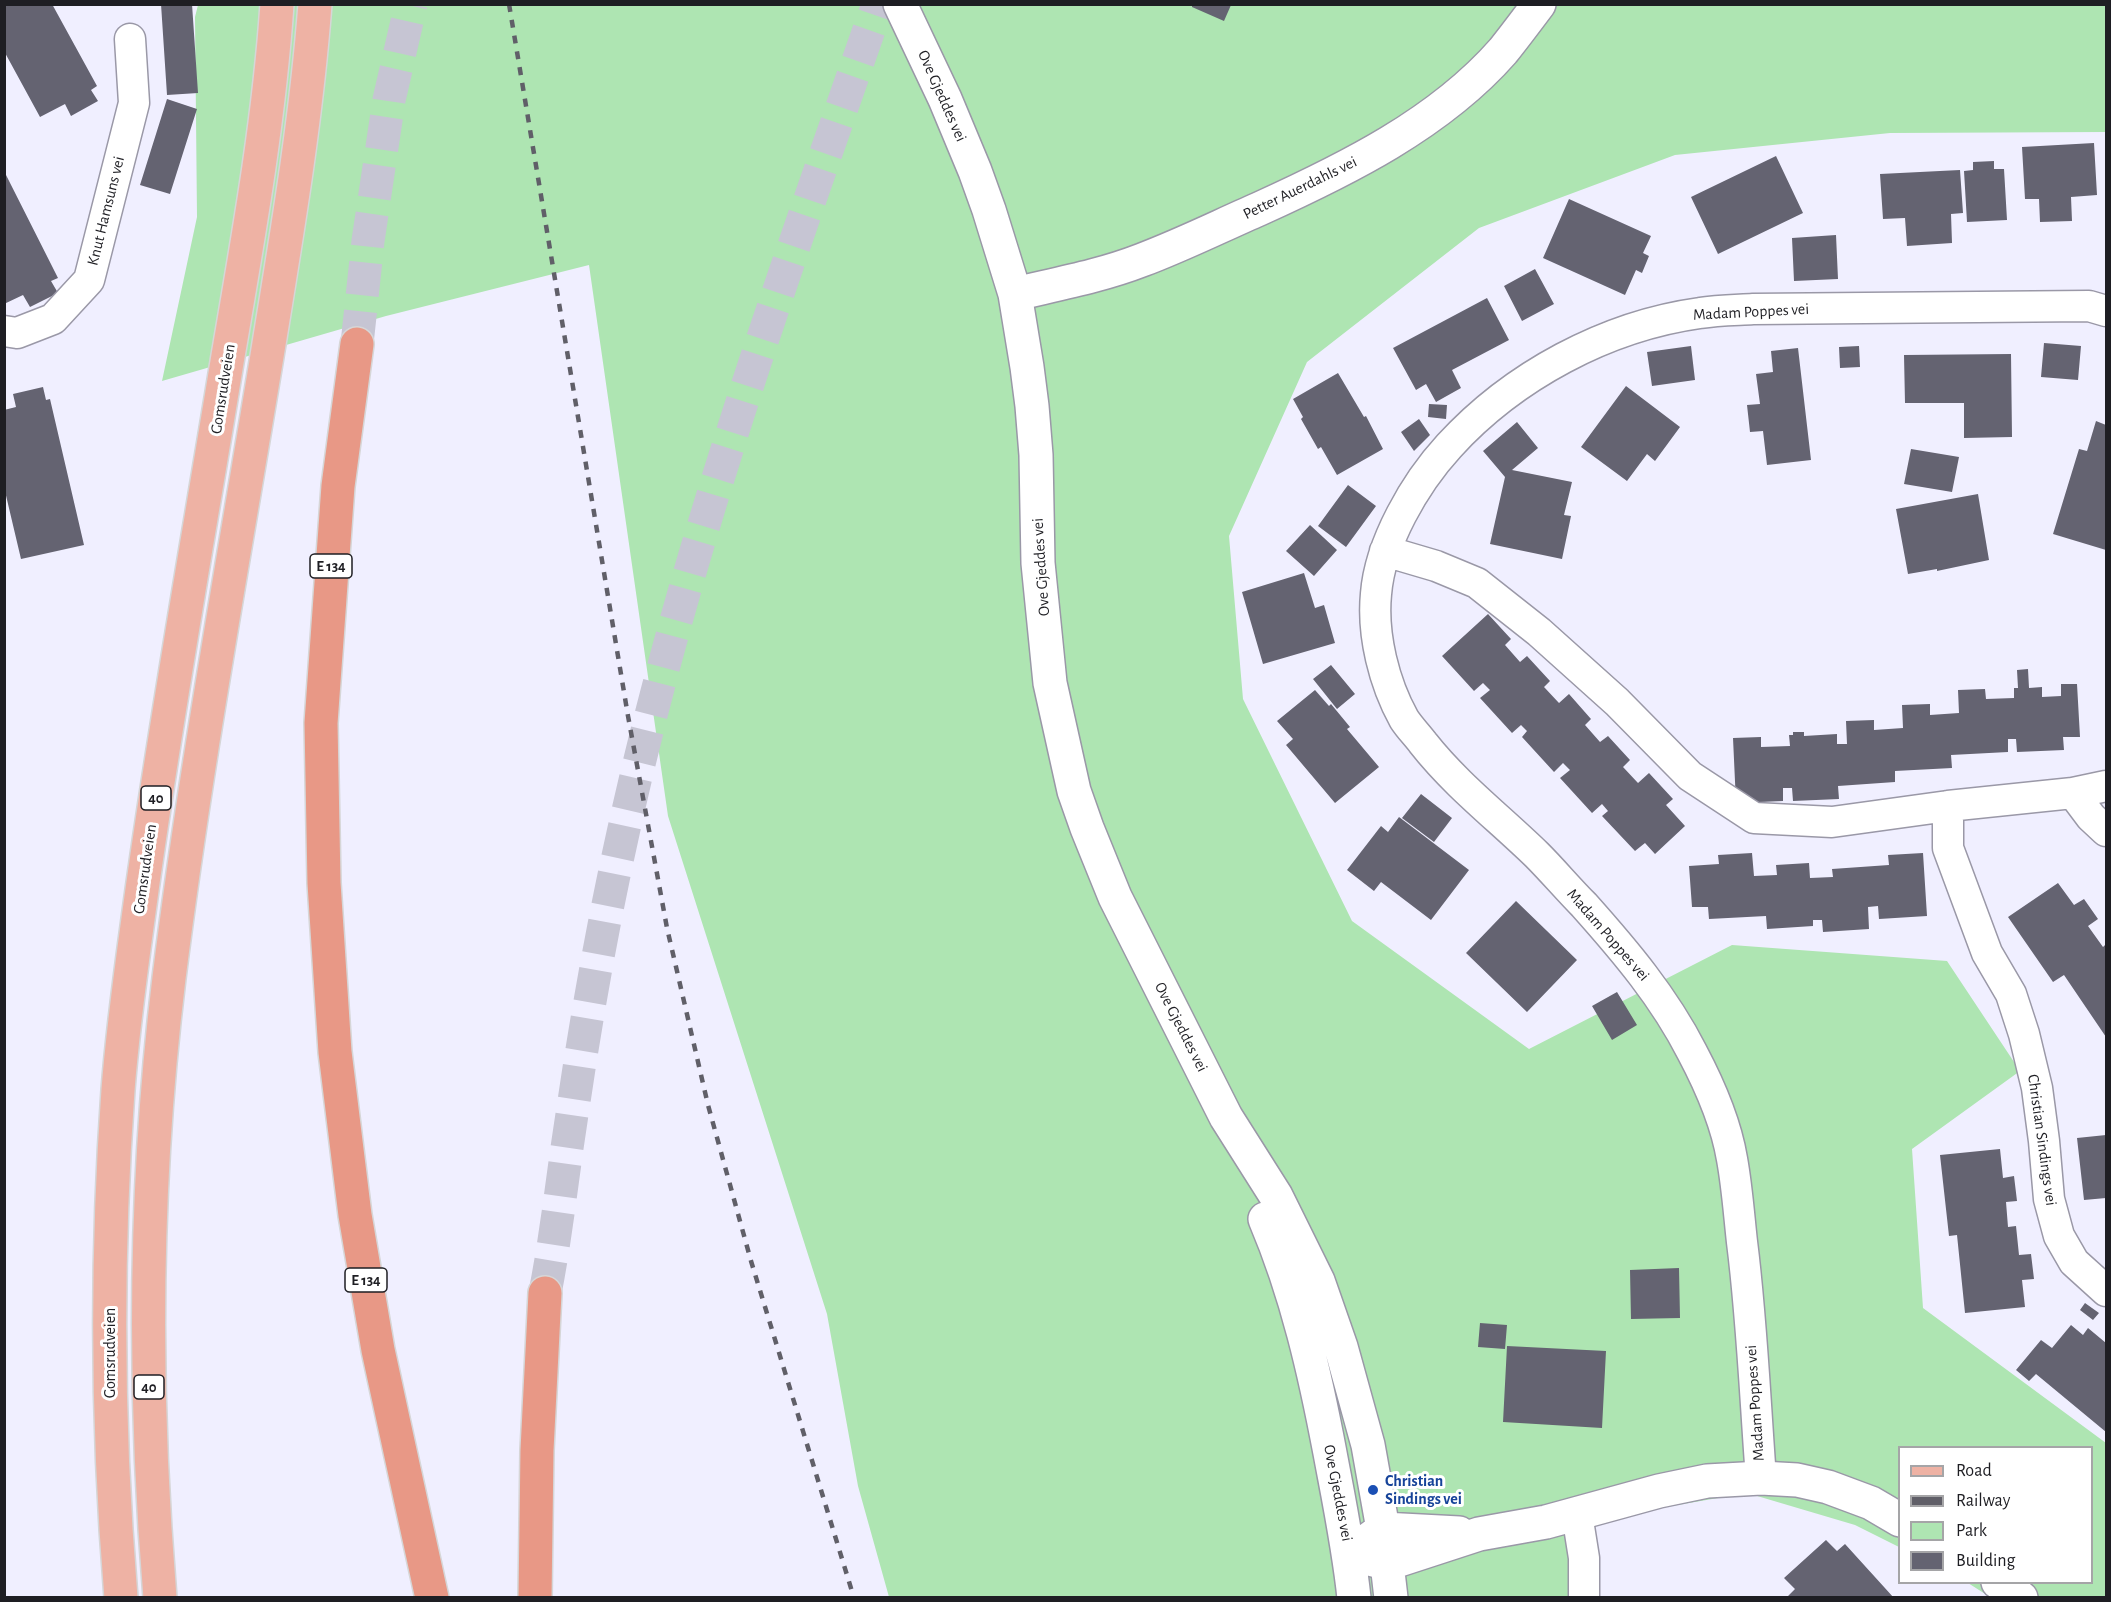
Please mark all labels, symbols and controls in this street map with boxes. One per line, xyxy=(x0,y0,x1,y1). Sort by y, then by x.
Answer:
street label: Ove Gjeddes vei xyxy=(913,47,971,145)
street label: Petter Auerdahls vei xyxy=(1240,152,1360,224)
street label: Knut Hamsuns vei xyxy=(83,154,129,268)
street label: Madam Poppes vei xyxy=(1692,299,1810,325)
street label: Gomsrudveien xyxy=(206,343,240,435)
street label: Ove Gjeddes vei xyxy=(1028,517,1054,617)
road number: E 134 xyxy=(310,554,352,578)
road number: 40 xyxy=(141,786,171,810)
street label: Gomsrudveien xyxy=(129,823,161,915)
street label: Madam Poppes vei xyxy=(1563,885,1653,985)
street label: Ove Gjeddes vei xyxy=(1150,979,1212,1075)
street label: Christian Sindings vei xyxy=(2023,1073,2061,1207)
road number: E 134 xyxy=(345,1268,387,1292)
street label: Gomsrudveien xyxy=(100,1308,120,1398)
street label: Madam Poppes vei xyxy=(1741,1344,1769,1462)
road number: 40 xyxy=(134,1375,164,1399)
street label: Ove Gjeddes vei xyxy=(1319,1443,1357,1543)
legend xyxy=(1898,1446,2093,1584)
text: Road xyxy=(1956,1462,1992,1480)
place label: Christian Sindings vei xyxy=(1385,1471,1462,1509)
marker: Christian Sindings vei xyxy=(1366,1483,1380,1497)
text: Railway xyxy=(1956,1492,2010,1510)
text: Park xyxy=(1956,1522,1987,1540)
text: Building xyxy=(1956,1552,2015,1570)

